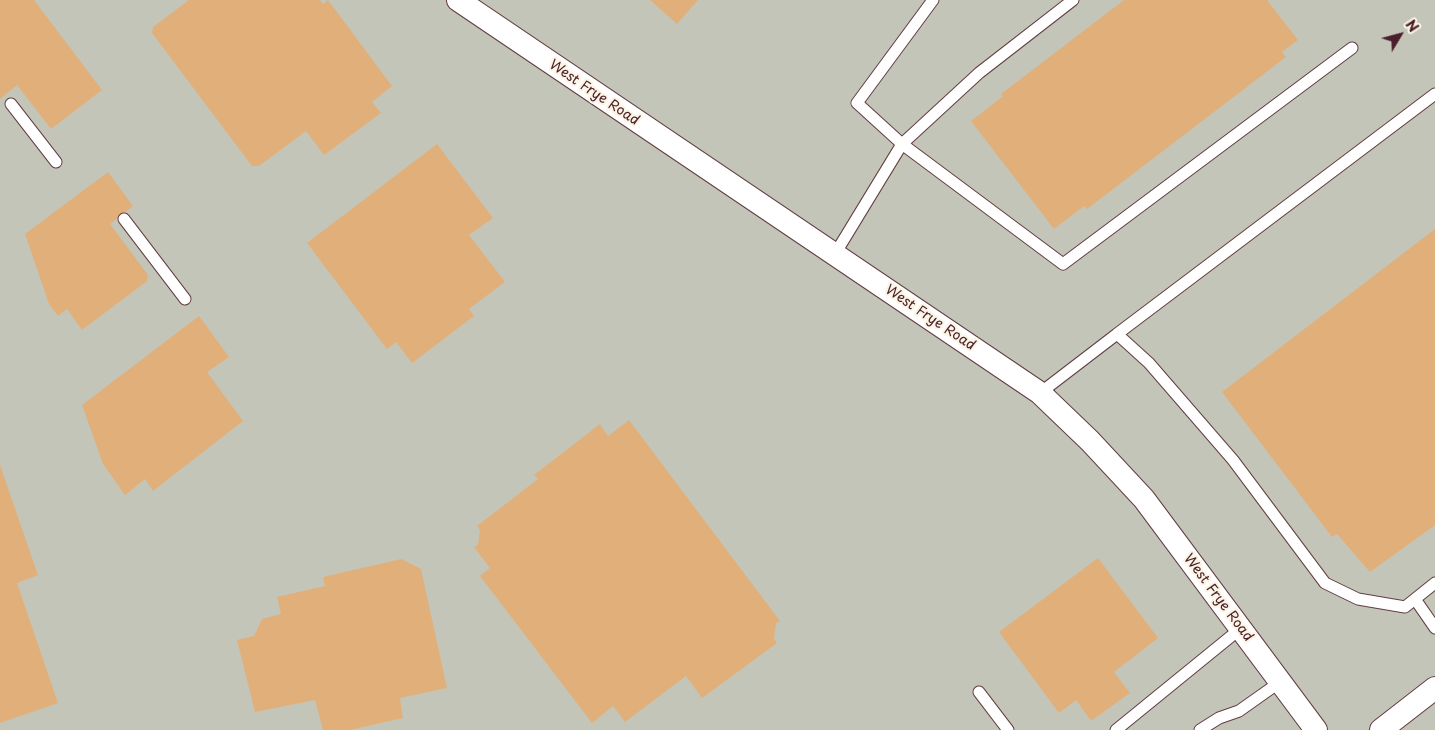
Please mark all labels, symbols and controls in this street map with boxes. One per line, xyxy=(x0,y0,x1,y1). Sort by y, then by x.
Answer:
north arrow xyxy=(1375,10,1425,60)
text: N xyxy=(1401,15,1424,36)
street label: West Frye Road xyxy=(546,57,642,129)
street label: West Frye Road xyxy=(882,282,978,354)
street label: West Frye Road xyxy=(1180,551,1256,645)

